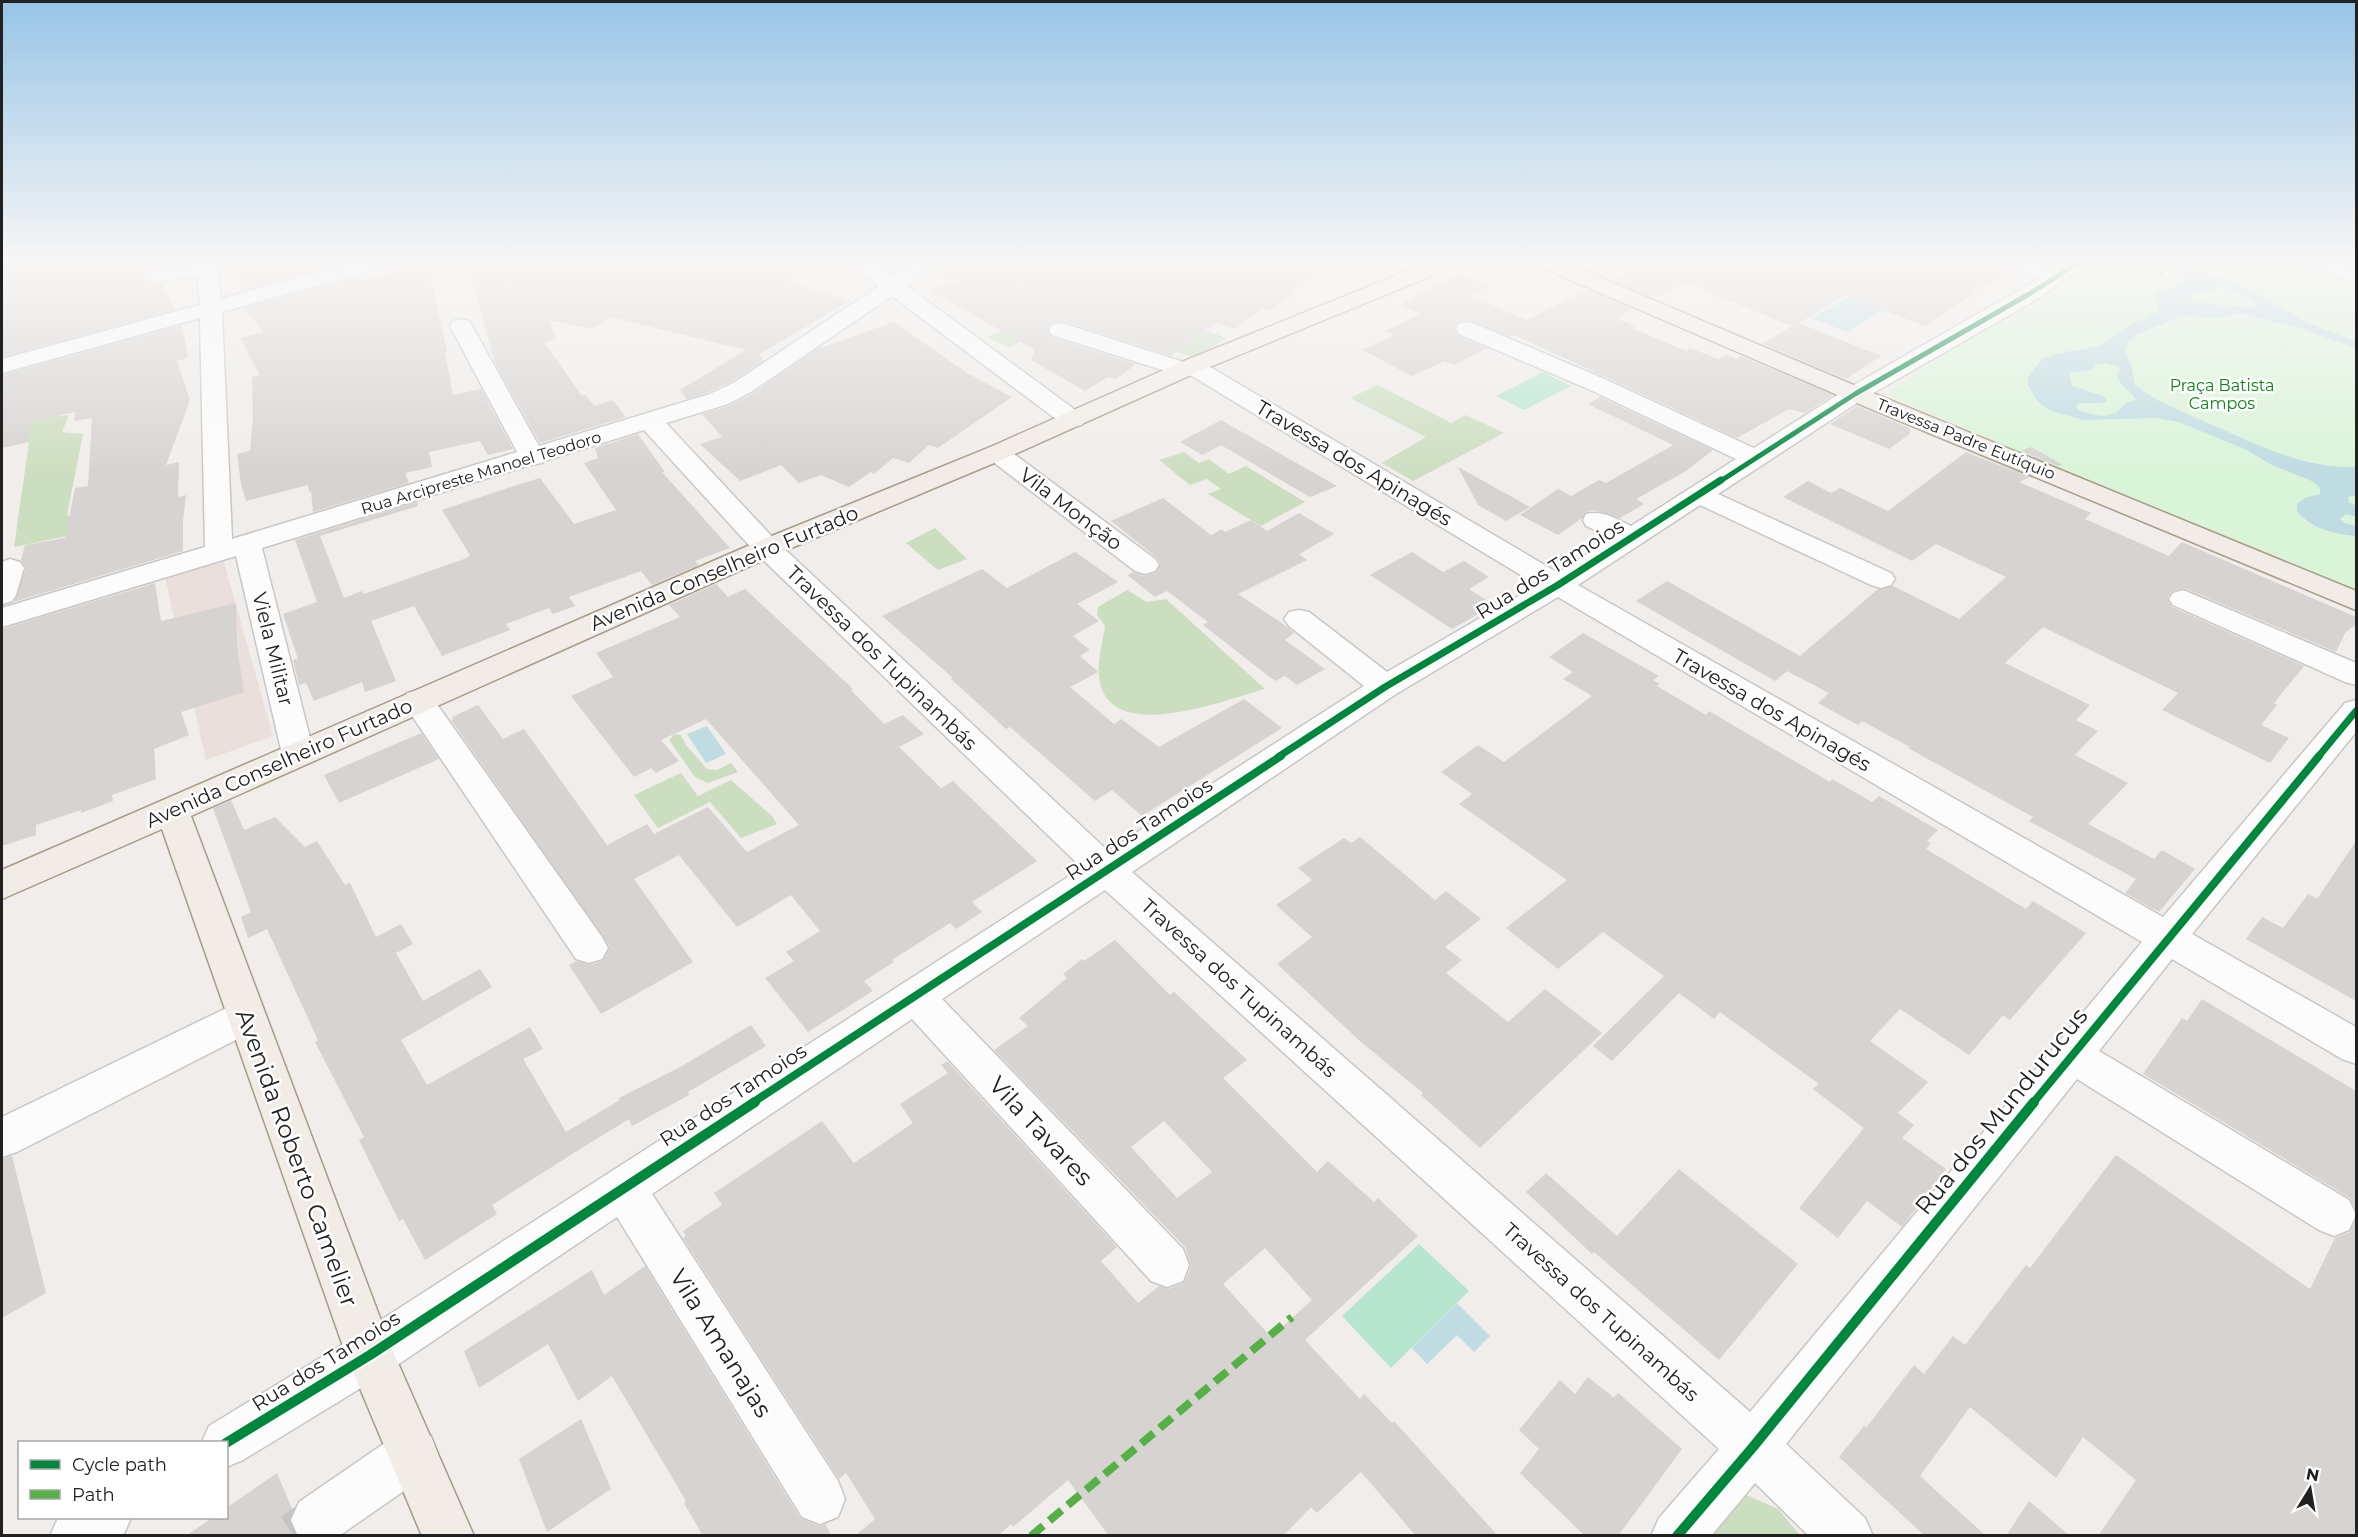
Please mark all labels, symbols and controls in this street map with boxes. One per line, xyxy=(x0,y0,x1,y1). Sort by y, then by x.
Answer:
park label: Praça Batista Campos xyxy=(2170,376,2274,413)
street label: Travessa Padre Eutíquio xyxy=(1874,394,2058,484)
street label: Travessa dos Apinagés xyxy=(1252,395,1457,531)
street label: Rua Arcipreste Manoel Teodoro xyxy=(359,427,603,519)
street label: Vila Monção xyxy=(1015,463,1127,555)
street label: Avenida Conselheiro Furtado xyxy=(586,500,862,636)
street label: Rua dos Tamoios xyxy=(1471,514,1629,624)
street label: Travessa dos Tupinambás xyxy=(782,561,982,756)
street label: Viela Militar xyxy=(247,590,299,708)
street label: Travessa dos Apinagés xyxy=(1669,643,1875,777)
street label: Avenida Conselheiro Furtado xyxy=(142,693,416,833)
street label: Rua dos Tamoios xyxy=(1061,772,1217,885)
street label: Travessa dos Tupinambás xyxy=(1136,894,1342,1083)
street label: Rua dos Mundurucus xyxy=(1909,1002,2093,1220)
street label: Avenida Roberto Camelier xyxy=(230,1005,364,1311)
street label: Rua dos Tamoios xyxy=(655,1038,811,1151)
street label: Vila Tavares xyxy=(983,1070,1099,1192)
street label: Travessa dos Tupinambás xyxy=(1498,1218,1704,1407)
street label: Vila Amanajas xyxy=(664,1264,778,1422)
street label: Rua dos Tamoios xyxy=(247,1306,405,1416)
legend xyxy=(18,1441,228,1519)
text: Cycle path xyxy=(72,1454,167,1476)
north arrow xyxy=(2280,1459,2340,1519)
text: N xyxy=(2305,1464,2321,1485)
text: Path xyxy=(72,1484,115,1506)

